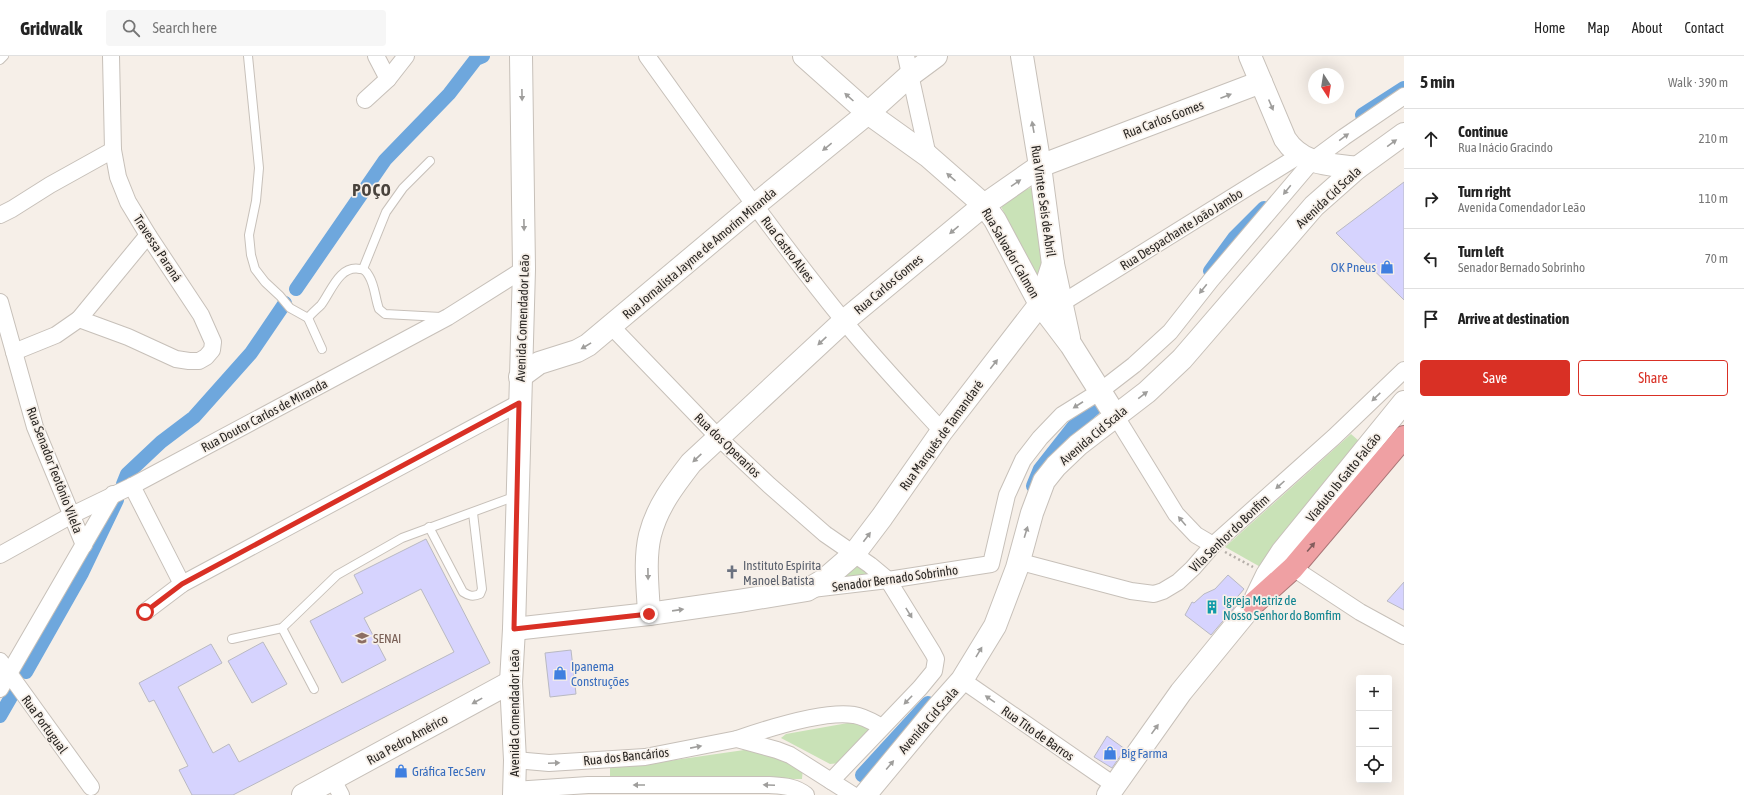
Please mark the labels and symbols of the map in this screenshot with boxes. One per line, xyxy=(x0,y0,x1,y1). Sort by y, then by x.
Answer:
north arrow xyxy=(1308,68,1344,104)
one-way arrow xyxy=(518,89,525,101)
one-way arrow xyxy=(844,92,854,101)
one-way arrow xyxy=(1220,92,1232,98)
street label: Rua Carlos Gomes xyxy=(1121,97,1206,142)
one-way arrow xyxy=(1267,99,1274,111)
one-way arrow xyxy=(1030,121,1036,133)
one-way arrow xyxy=(1339,133,1349,141)
one-way arrow xyxy=(1386,139,1397,147)
one-way arrow xyxy=(821,142,832,151)
street label: Rua Vinte e Seis de Abril xyxy=(1028,144,1059,258)
street label: Avenida Cid Scala xyxy=(1293,163,1364,231)
one-way arrow xyxy=(946,172,957,181)
one-way arrow xyxy=(1011,179,1021,187)
district label: POÇO xyxy=(352,180,392,200)
one-way arrow xyxy=(1283,184,1292,195)
street label: Rua Jornalista Jayme de Amorim Miranda xyxy=(620,185,779,322)
street label: Rua Despachante João Jambo xyxy=(1117,186,1245,273)
street label: Rua Salvador Calmon xyxy=(979,205,1042,301)
street label: Travessa Paraná xyxy=(130,212,185,285)
street label: Rua Castro Alves xyxy=(758,214,817,285)
one-way arrow xyxy=(520,219,527,231)
one-way arrow xyxy=(948,225,959,234)
street label: Rua Carlos Gomes xyxy=(851,251,926,317)
street label: Avenida Comendador Leão xyxy=(513,254,532,382)
shop icon: OK Pneus xyxy=(1379,259,1395,275)
place label: OK Pneus xyxy=(1331,260,1376,275)
one-way arrow xyxy=(1199,284,1208,295)
one-way arrow xyxy=(817,336,827,346)
one-way arrow xyxy=(580,342,592,349)
one-way arrow xyxy=(990,359,998,370)
street label: Rua Doutor Carlos de Miranda xyxy=(199,376,330,455)
street label: Rua Marquês de Tamandaré xyxy=(896,377,986,493)
one-way arrow xyxy=(1138,390,1149,399)
one-way arrow xyxy=(1371,392,1381,402)
one-way arrow xyxy=(1073,401,1083,409)
street label: Avenida Cid Scala xyxy=(1057,403,1130,468)
street label: Rua Senador Teotônio Vilela xyxy=(24,405,86,535)
street label: Rua dos Operarios xyxy=(691,410,764,481)
street label: Viaduto Ib Gatto Falcão xyxy=(1303,430,1384,525)
one-way arrow xyxy=(692,454,702,463)
one-way arrow xyxy=(1275,480,1285,489)
street label: Vila Senhor do Bonfim xyxy=(1186,492,1272,575)
one-way arrow xyxy=(1178,516,1187,527)
one-way arrow xyxy=(1023,526,1029,538)
one-way arrow xyxy=(863,531,871,542)
one-way arrow xyxy=(1306,541,1315,552)
place label: Instituto Espírita Manoel Batista xyxy=(743,558,821,588)
street label: Senador Bernado Sobrinho xyxy=(831,562,959,595)
church icon: Instituto Espírita Manoel Batista xyxy=(724,564,740,580)
one-way arrow xyxy=(645,568,651,581)
place label: Igreja Matriz de Nosso Senhor do Bomfim xyxy=(1223,593,1341,623)
building icon: Igreja Matriz de Nosso Senhor do Bomfim xyxy=(1204,599,1220,615)
route start xyxy=(136,603,154,621)
route end xyxy=(640,605,658,623)
one-way arrow xyxy=(672,607,684,613)
one-way arrow xyxy=(905,608,913,618)
school or university icon: SENAI xyxy=(354,630,370,646)
place label: SENAI xyxy=(373,631,401,646)
one-way arrow xyxy=(975,647,983,657)
street label: Avenida Comendador Leão xyxy=(507,649,522,777)
place label: Ipanema Construções xyxy=(571,659,630,689)
shop icon: Ipanema Construções xyxy=(552,665,568,681)
street label: Avenida Cid Scala xyxy=(895,684,961,757)
street label: Rua Portugual xyxy=(19,692,71,757)
one-way arrow xyxy=(903,695,913,705)
one-way arrow xyxy=(985,695,995,703)
one-way arrow xyxy=(471,697,483,704)
street label: Rua Tito de Barros xyxy=(999,703,1077,764)
street label: Rua Pedro Américo xyxy=(364,711,450,768)
one-way arrow xyxy=(1151,724,1159,734)
one-way arrow xyxy=(690,743,703,749)
street label: Rua dos Bancários xyxy=(582,744,670,768)
shop icon: Big Farma xyxy=(1102,745,1118,761)
place label: Big Farma xyxy=(1121,746,1168,761)
one-way arrow xyxy=(548,760,561,766)
one-way arrow xyxy=(885,760,894,770)
shop icon: Gráfica Tec Serv xyxy=(393,763,409,779)
place label: Gráfica Tec Serv xyxy=(412,764,486,779)
one-way arrow xyxy=(632,782,645,788)
one-way arrow xyxy=(762,782,775,788)

